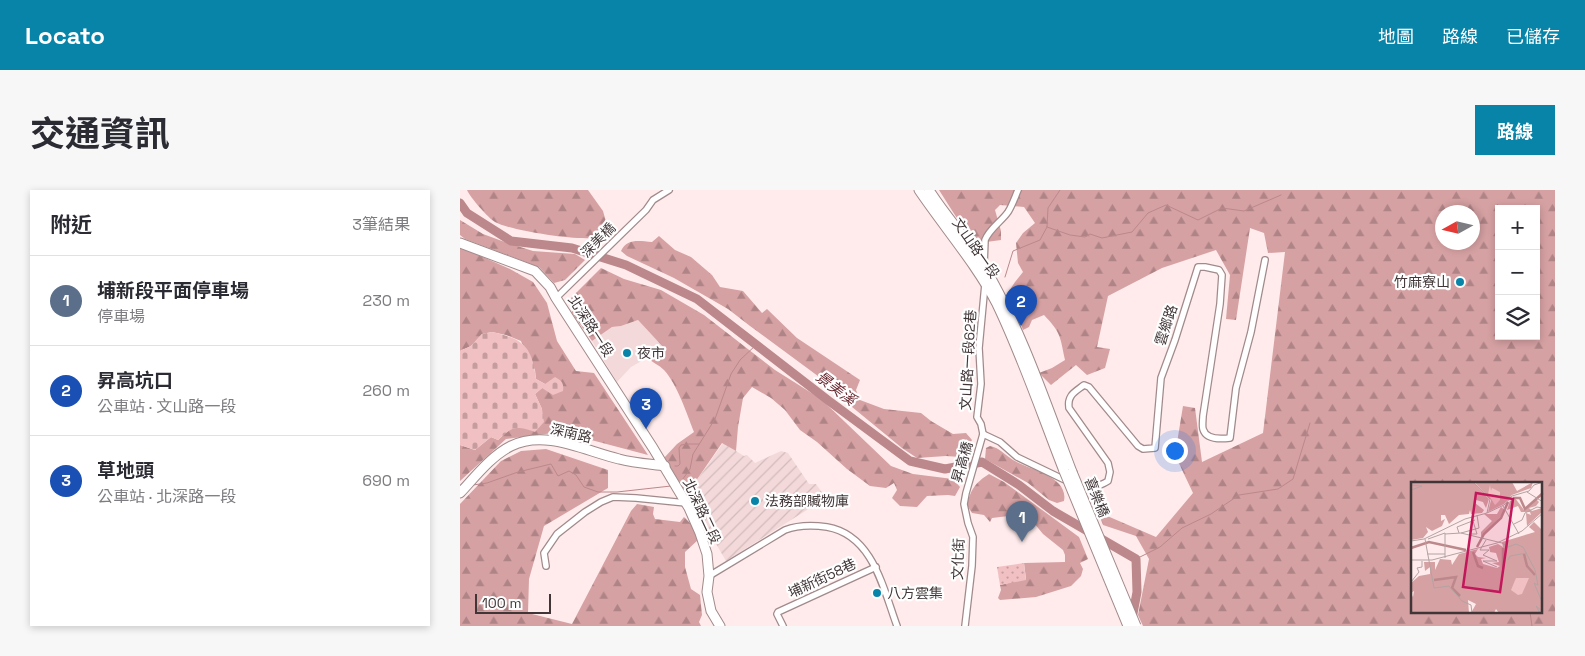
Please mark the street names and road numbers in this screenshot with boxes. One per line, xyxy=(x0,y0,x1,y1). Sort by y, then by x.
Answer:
street label: 文山路一段 xyxy=(949,214,1003,282)
street label: 深美橋 xyxy=(577,219,619,261)
street label: 北深路一段 xyxy=(564,292,618,360)
street label: 雲鄉路 xyxy=(1151,302,1181,348)
street label: 文山路一段62巷 xyxy=(956,309,980,411)
street label: 深南路 xyxy=(549,420,593,446)
street label: 昇高橋 xyxy=(948,439,976,485)
street label: 喜樂橋 xyxy=(1081,474,1113,520)
street label: 北深路二段 xyxy=(679,475,725,547)
street label: 文化街 xyxy=(948,538,968,580)
street label: 埔新街58巷 xyxy=(785,554,859,602)

